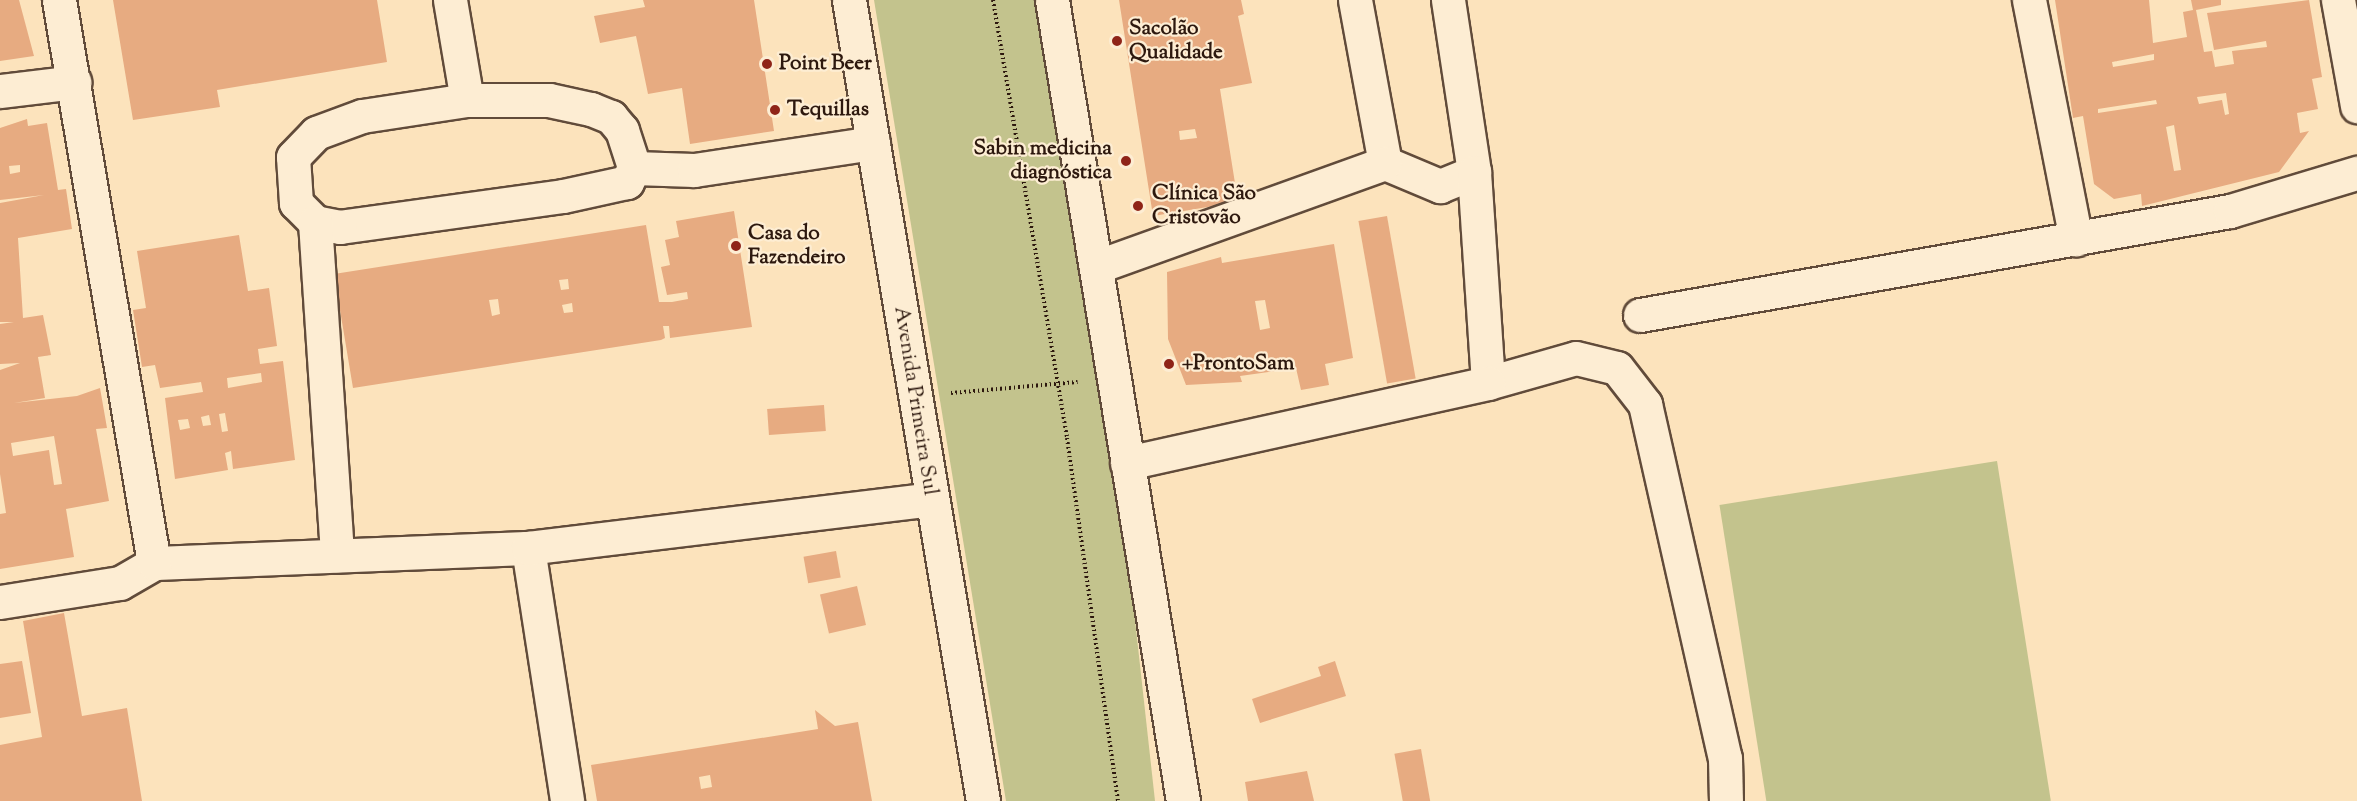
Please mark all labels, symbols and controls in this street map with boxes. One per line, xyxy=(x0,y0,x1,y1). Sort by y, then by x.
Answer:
place label: Sacolão Qualidade xyxy=(1129,16,1223,66)
marker: Sacolão Qualidade xyxy=(1110,34,1124,48)
place label: Point Beer xyxy=(779,51,872,77)
marker: Point Beer xyxy=(760,57,774,71)
place label: Tequillas xyxy=(787,97,869,123)
marker: Tequillas xyxy=(768,103,782,117)
place label: Sabin medicina diagnóstica xyxy=(973,136,1112,186)
marker: Sabin medicina diagnóstica xyxy=(1117,152,1135,170)
place label: Clínica São Cristovão xyxy=(1152,181,1256,231)
marker: Clínica São Cristovão xyxy=(1129,197,1147,215)
place label: Casa do Fazendeiro xyxy=(748,221,846,271)
marker: Casa do Fazendeiro xyxy=(729,239,743,253)
street label: Avenida Primeira Sul xyxy=(888,305,942,497)
place label: +ProntoSam xyxy=(1182,351,1294,377)
marker: +ProntoSam xyxy=(1160,355,1178,373)

